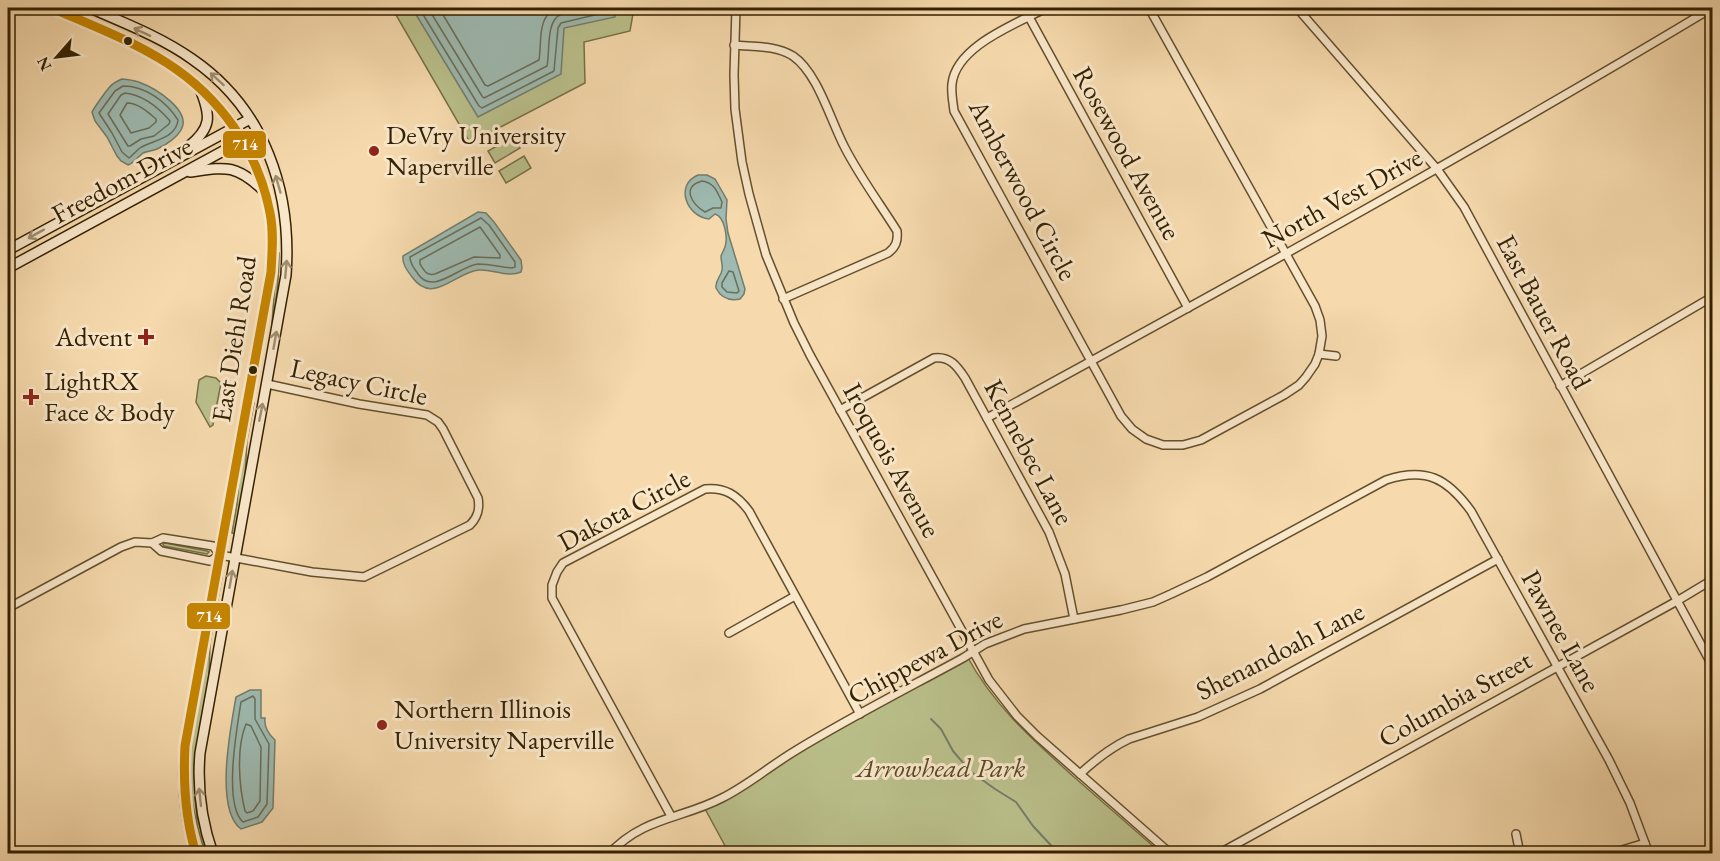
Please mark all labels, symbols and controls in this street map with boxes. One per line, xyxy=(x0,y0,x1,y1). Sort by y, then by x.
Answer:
one-way arrow xyxy=(133,25,151,37)
north arrow xyxy=(27,27,87,87)
unlabelled marker xyxy=(122,35,134,47)
text: N xyxy=(32,53,57,74)
street label: Rosewood Avenue xyxy=(1065,60,1190,246)
one-way arrow xyxy=(210,72,225,86)
street label: Amberwood Circle xyxy=(961,93,1086,286)
place label: DeVry University Naperville xyxy=(386,117,566,183)
street label: Freedom Drive xyxy=(45,128,198,231)
line badge: 714 xyxy=(222,130,267,159)
text: 714 xyxy=(232,134,258,155)
street label: North Vest Drive xyxy=(1256,139,1428,256)
marker: DeVry University Naperville xyxy=(367,144,381,158)
one-way arrow xyxy=(272,175,284,194)
one-way arrow xyxy=(28,228,45,240)
street label: East Bauer Road xyxy=(1489,228,1600,395)
street label: East Diehl Road xyxy=(203,253,264,424)
one-way arrow xyxy=(281,259,292,279)
place label: Advent xyxy=(54,319,133,354)
marker: Advent xyxy=(137,328,155,346)
one-way arrow xyxy=(270,331,281,350)
street label: Legacy Circle xyxy=(287,350,431,413)
place label: LightRX Face & Body xyxy=(44,363,175,429)
unlabelled marker xyxy=(247,364,259,376)
street label: Kennebec Lane xyxy=(976,373,1082,531)
street label: Iroquois Avenue xyxy=(836,376,949,543)
marker: LightRX Face & Body xyxy=(22,388,40,406)
one-way arrow xyxy=(256,403,267,423)
street label: Dakota Circle xyxy=(552,460,696,559)
street label: Pawnee Lane xyxy=(1514,564,1609,698)
one-way arrow xyxy=(226,569,237,589)
street label: Shenandoah Lane xyxy=(1190,593,1370,708)
street label: Chippewa Drive xyxy=(841,601,1008,712)
line badge: 714 xyxy=(186,602,231,630)
text: 714 xyxy=(196,606,222,627)
street label: Columbia Street xyxy=(1372,642,1538,755)
place label: Northern Illinois University Naperville xyxy=(394,691,614,757)
marker: Northern Illinois University Naperville xyxy=(375,718,389,732)
park label: Arrowhead Park xyxy=(854,750,1026,785)
one-way arrow xyxy=(194,787,205,807)

